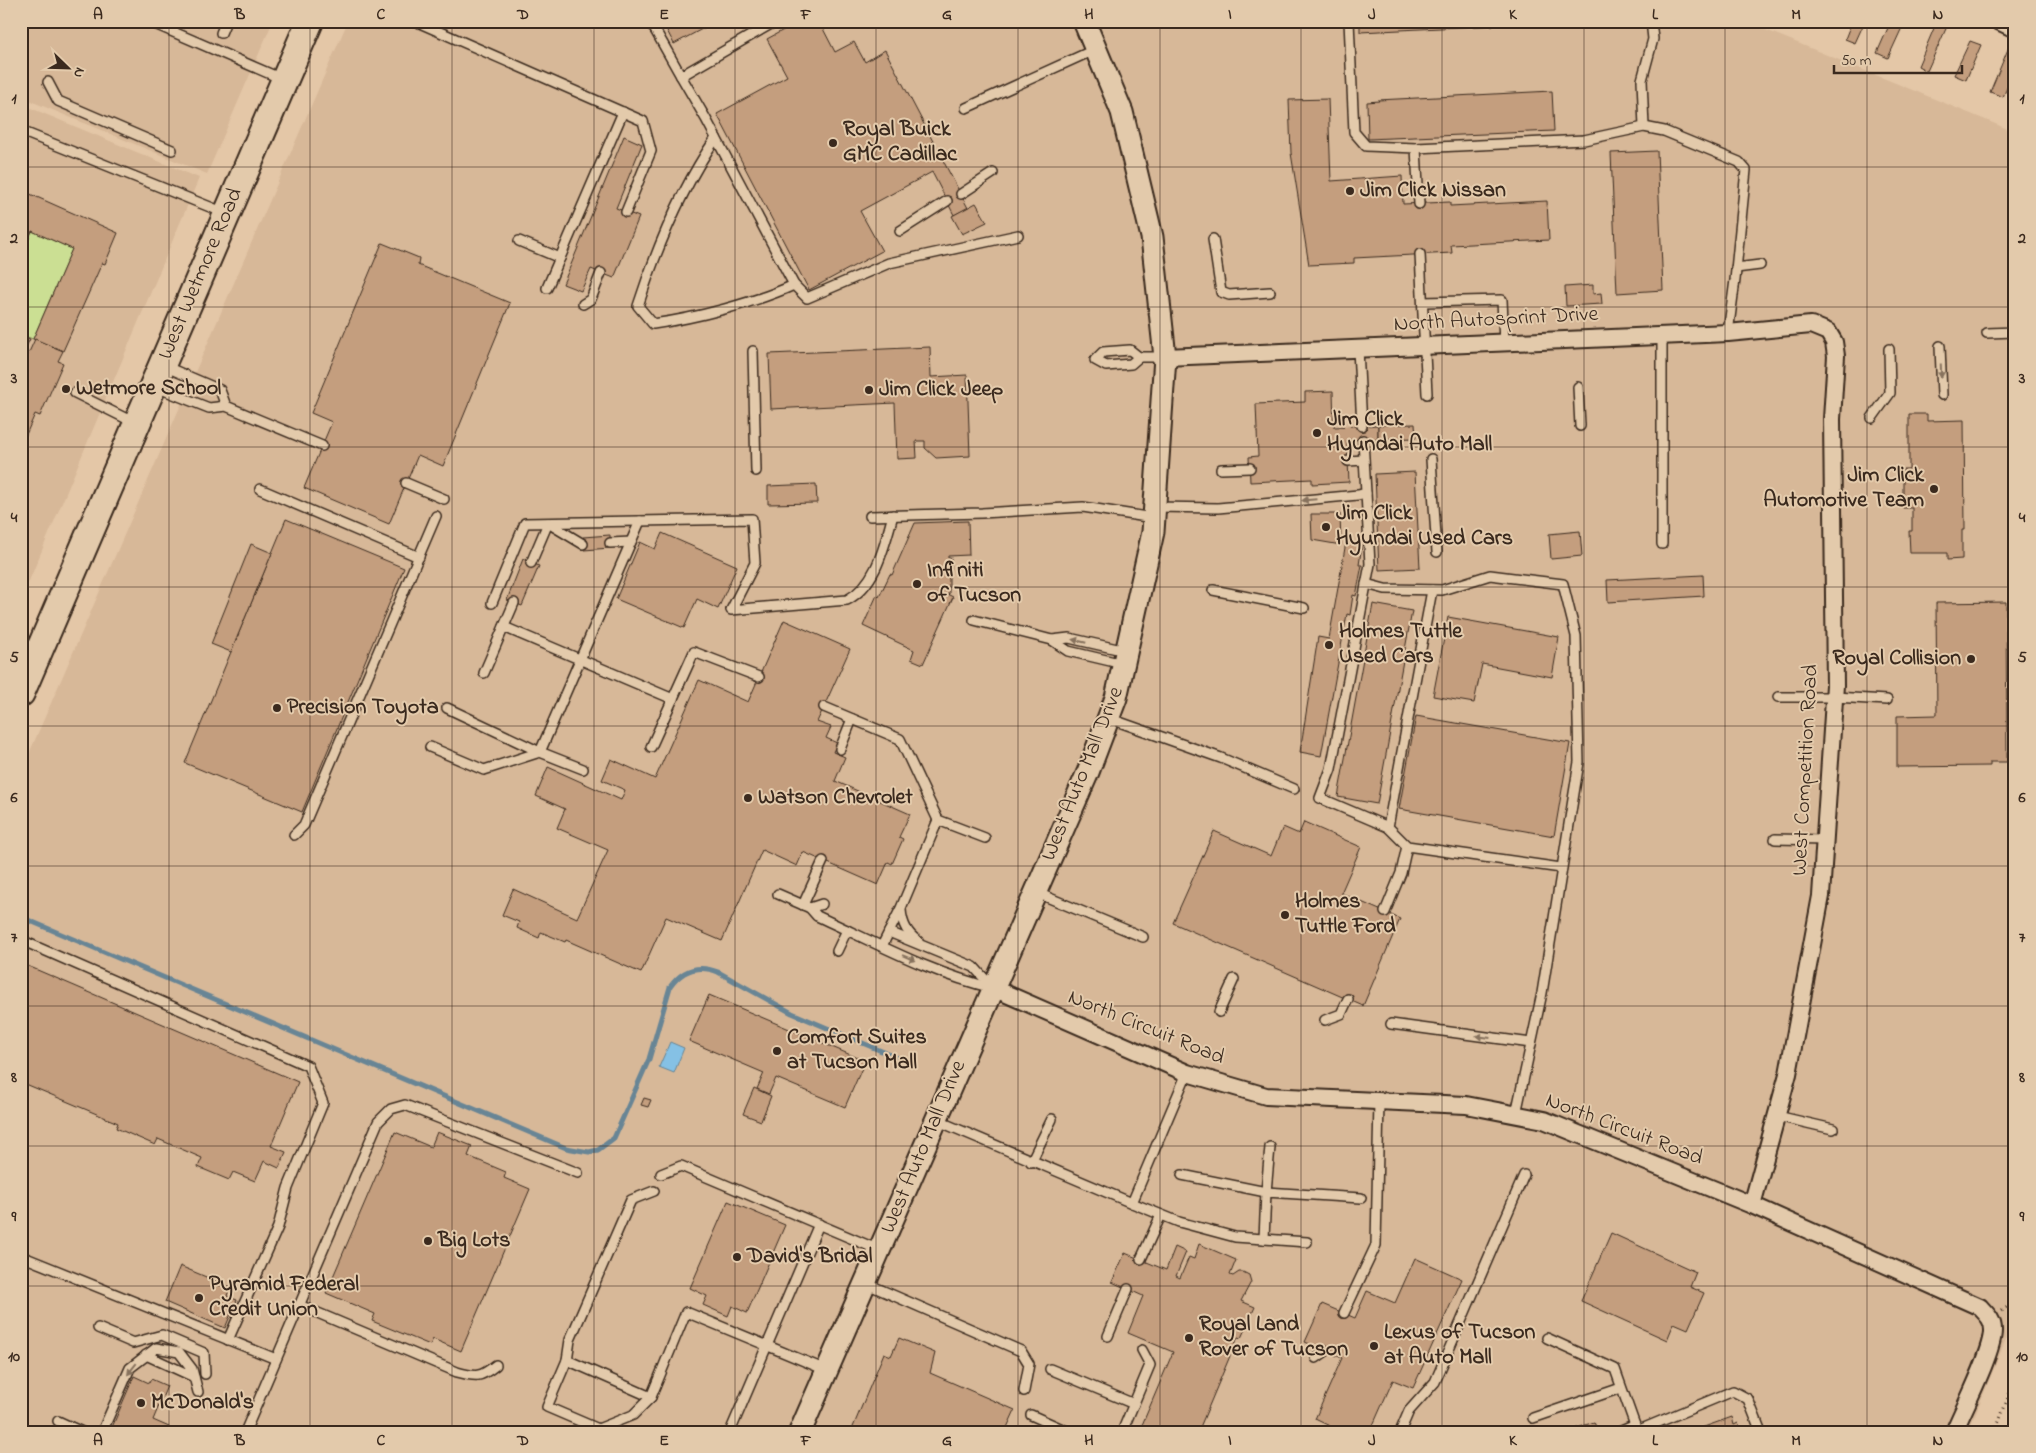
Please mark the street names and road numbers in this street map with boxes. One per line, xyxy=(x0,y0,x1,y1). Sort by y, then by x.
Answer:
street label: West Wetmore Road xyxy=(150,183,252,365)
street label: North Autosprint Drive xyxy=(1393,299,1599,341)
street label: West Competition Road xyxy=(1784,663,1828,877)
street label: West Auto Mall Drive xyxy=(1033,682,1133,866)
street label: North Circuit Road xyxy=(1063,982,1229,1074)
street label: West Auto Mall Drive xyxy=(873,1055,975,1239)
street label: North Circuit Road xyxy=(1541,1085,1707,1175)

